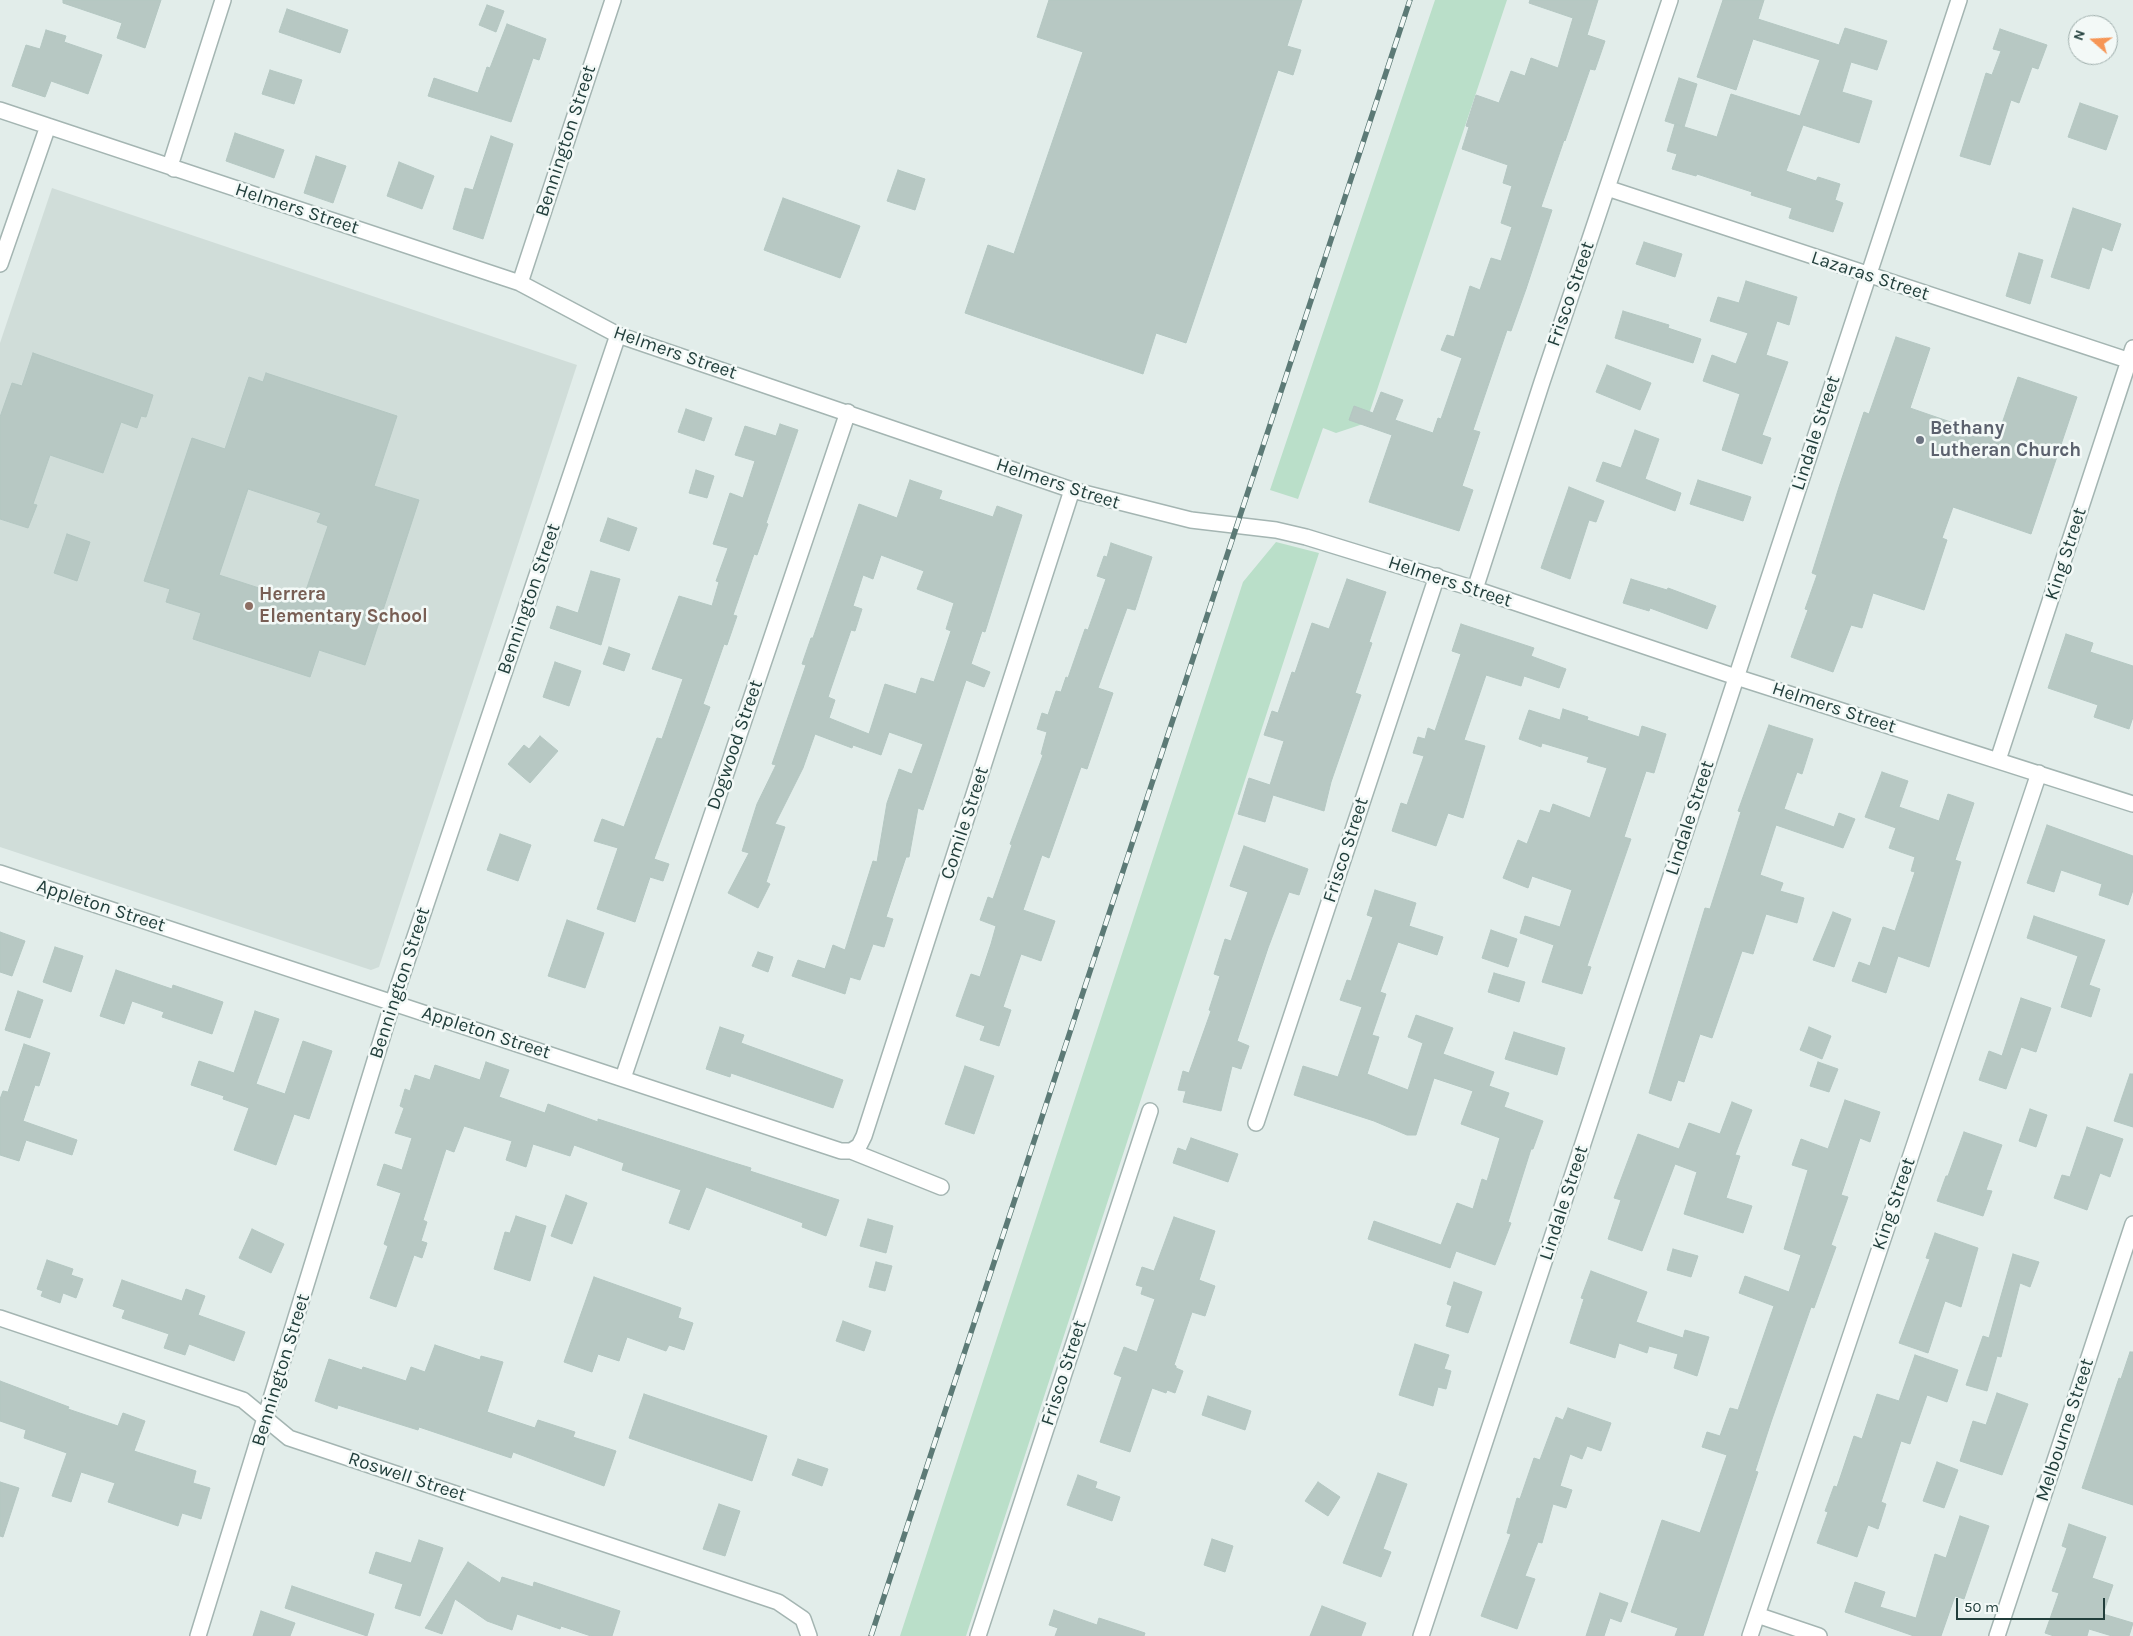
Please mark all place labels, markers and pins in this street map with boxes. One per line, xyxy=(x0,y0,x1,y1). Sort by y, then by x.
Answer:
place label: Bethany Lutheran Church xyxy=(1930,418,2081,462)
marker: Bethany Lutheran Church xyxy=(1914,434,1926,446)
place label: Herrera Elementary School xyxy=(259,584,428,628)
marker: Herrera Elementary School xyxy=(243,600,255,612)

